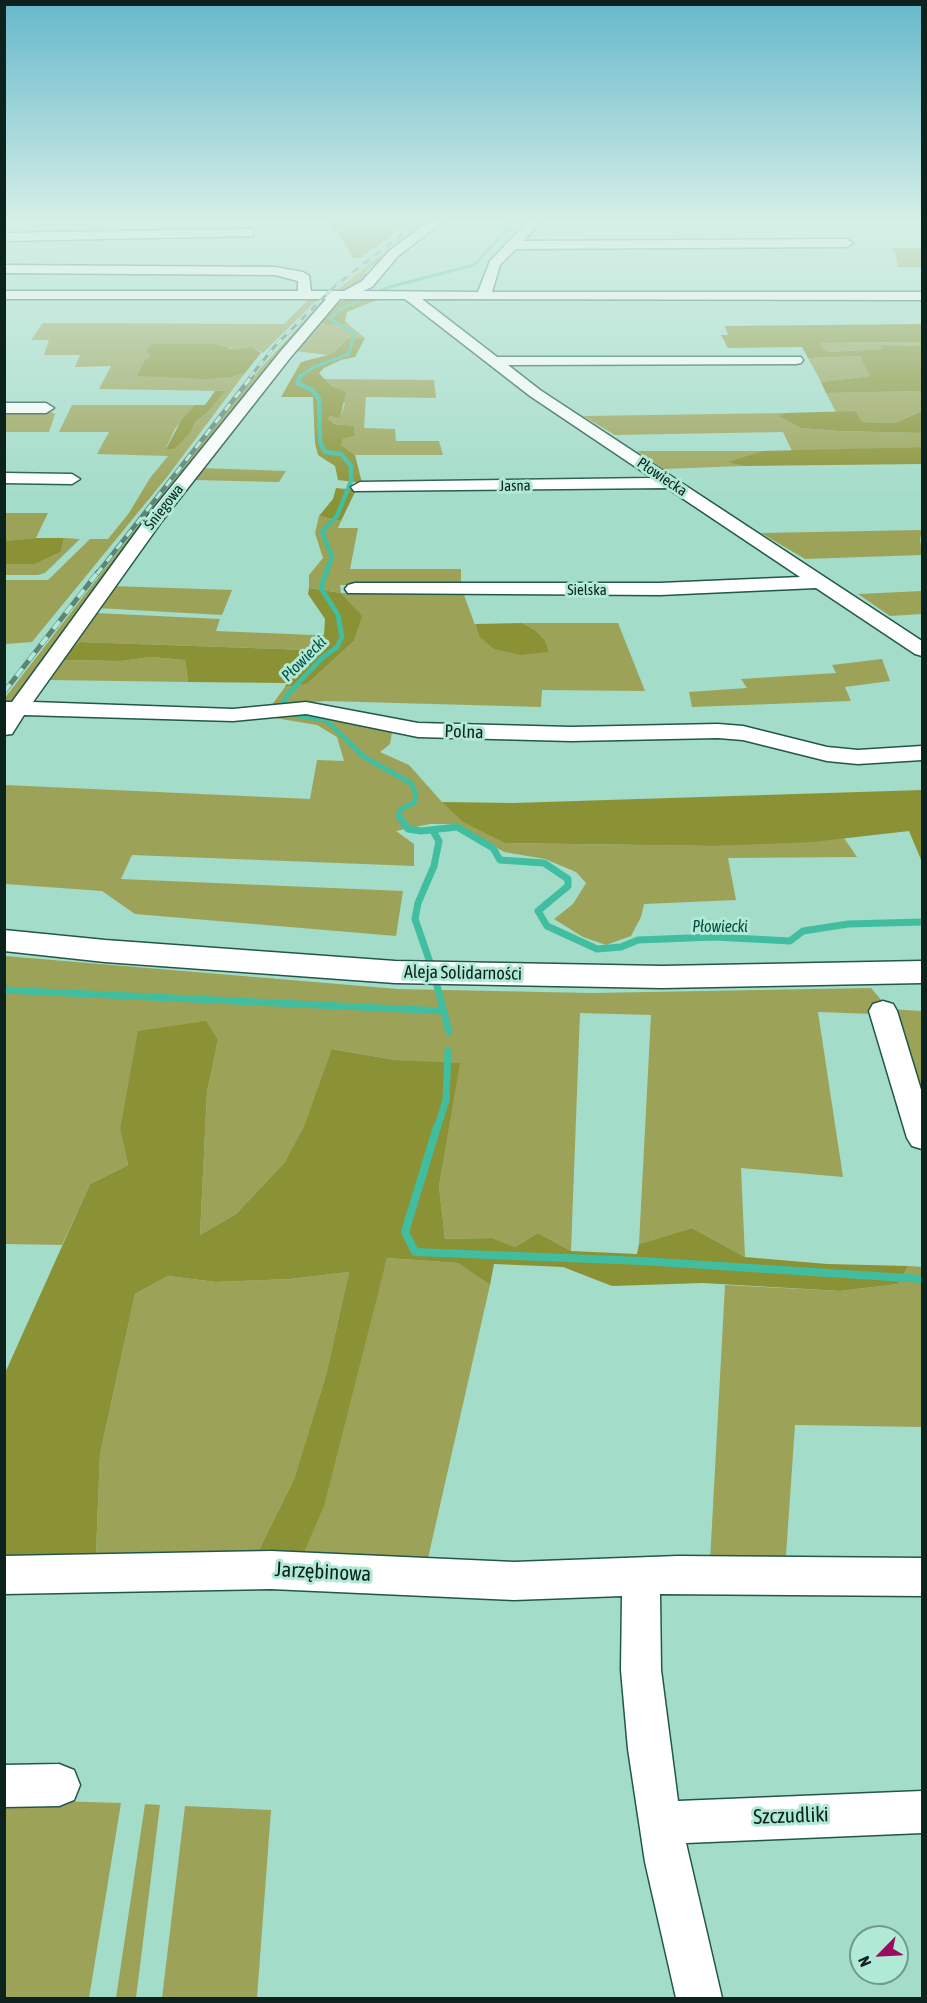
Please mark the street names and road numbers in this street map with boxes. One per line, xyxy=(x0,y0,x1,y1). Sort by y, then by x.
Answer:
street label: Płowiecka xyxy=(634,454,690,500)
street label: Jasna xyxy=(499,477,531,495)
street label: Śniegowa xyxy=(141,481,187,533)
street label: Sielska xyxy=(567,581,607,599)
street label: Polna xyxy=(444,721,484,743)
street label: Aleja Solidarności xyxy=(404,961,522,985)
street label: Jarzębinowa xyxy=(274,1557,372,1587)
street label: Szczudliki xyxy=(753,1802,829,1830)

